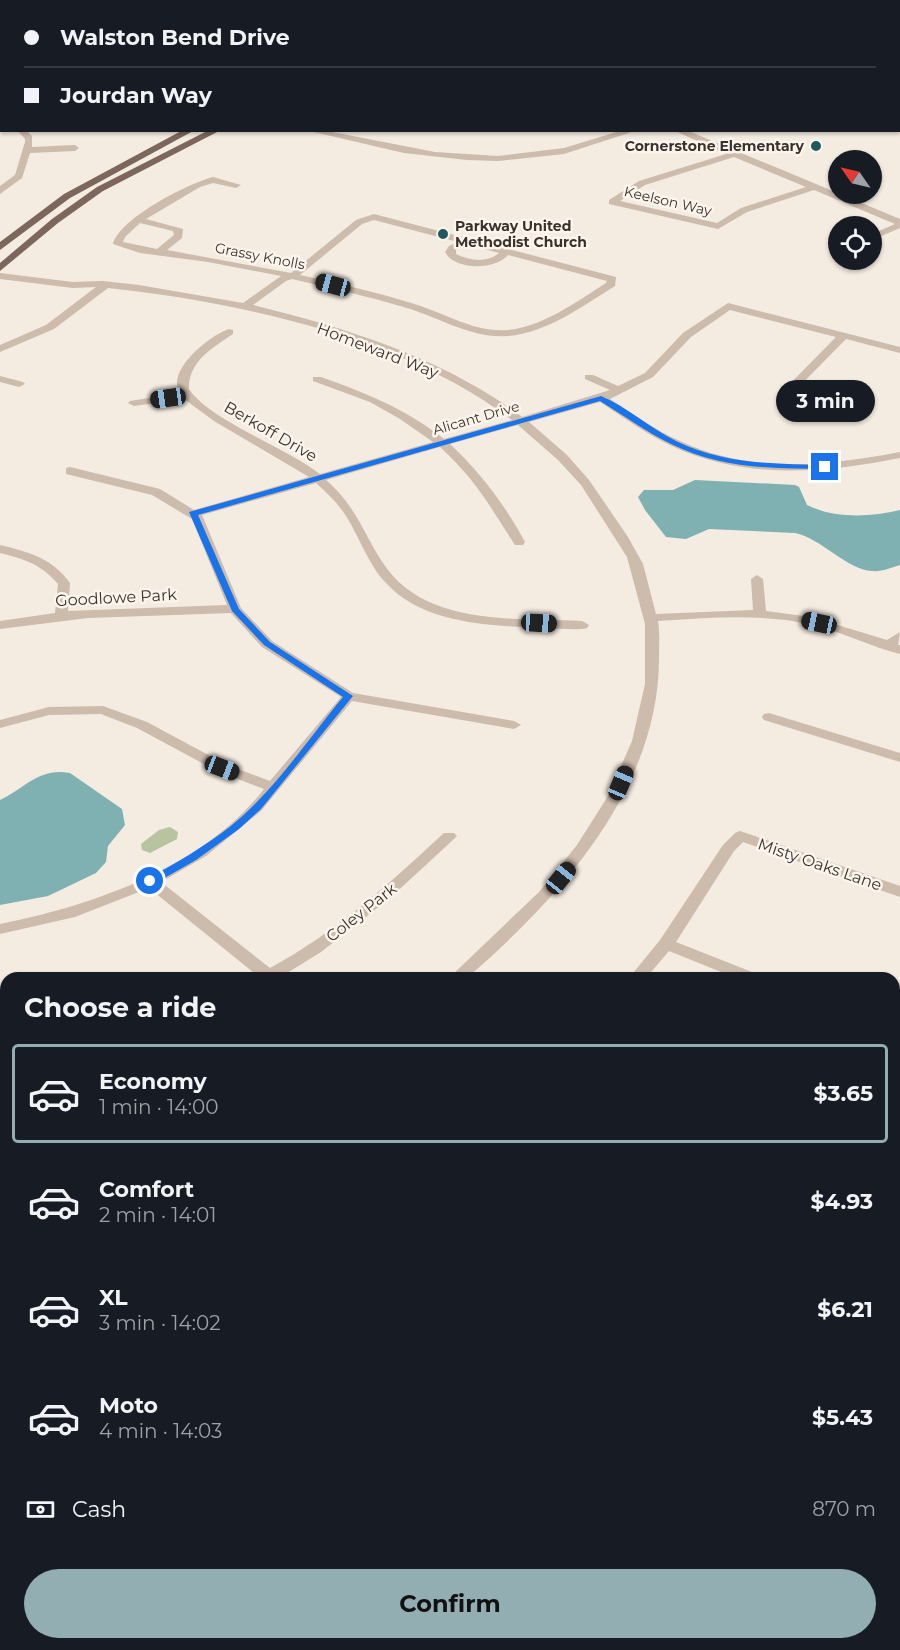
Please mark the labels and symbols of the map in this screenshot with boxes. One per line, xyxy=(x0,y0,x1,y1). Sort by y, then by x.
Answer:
place label: Cornerstone Elementary xyxy=(625,137,805,155)
marker: Cornerstone Elementary xyxy=(809,139,823,153)
north arrow xyxy=(828,150,882,204)
street label: Keelson Way xyxy=(622,182,714,220)
place label: Parkway United Methodist Church xyxy=(455,217,587,251)
marker: Parkway United Methodist Church xyxy=(436,227,450,241)
street label: Grassy Knolls xyxy=(213,238,307,274)
car xyxy=(313,272,353,298)
street label: Homeward Way xyxy=(314,319,442,383)
callout: 3 min xyxy=(776,380,874,422)
car xyxy=(149,387,187,409)
street label: Berkoff Drive xyxy=(221,397,321,466)
street label: Alicant Drive xyxy=(431,397,521,439)
route end xyxy=(811,453,838,480)
street label: Goodlowe Park xyxy=(55,585,178,610)
car xyxy=(800,610,838,636)
car xyxy=(521,613,557,633)
car xyxy=(202,753,242,783)
car xyxy=(606,763,636,803)
street label: Misty Oaks Lane xyxy=(755,834,884,895)
car xyxy=(543,858,579,898)
route start xyxy=(136,867,163,894)
street label: Coley Park xyxy=(322,879,401,946)

